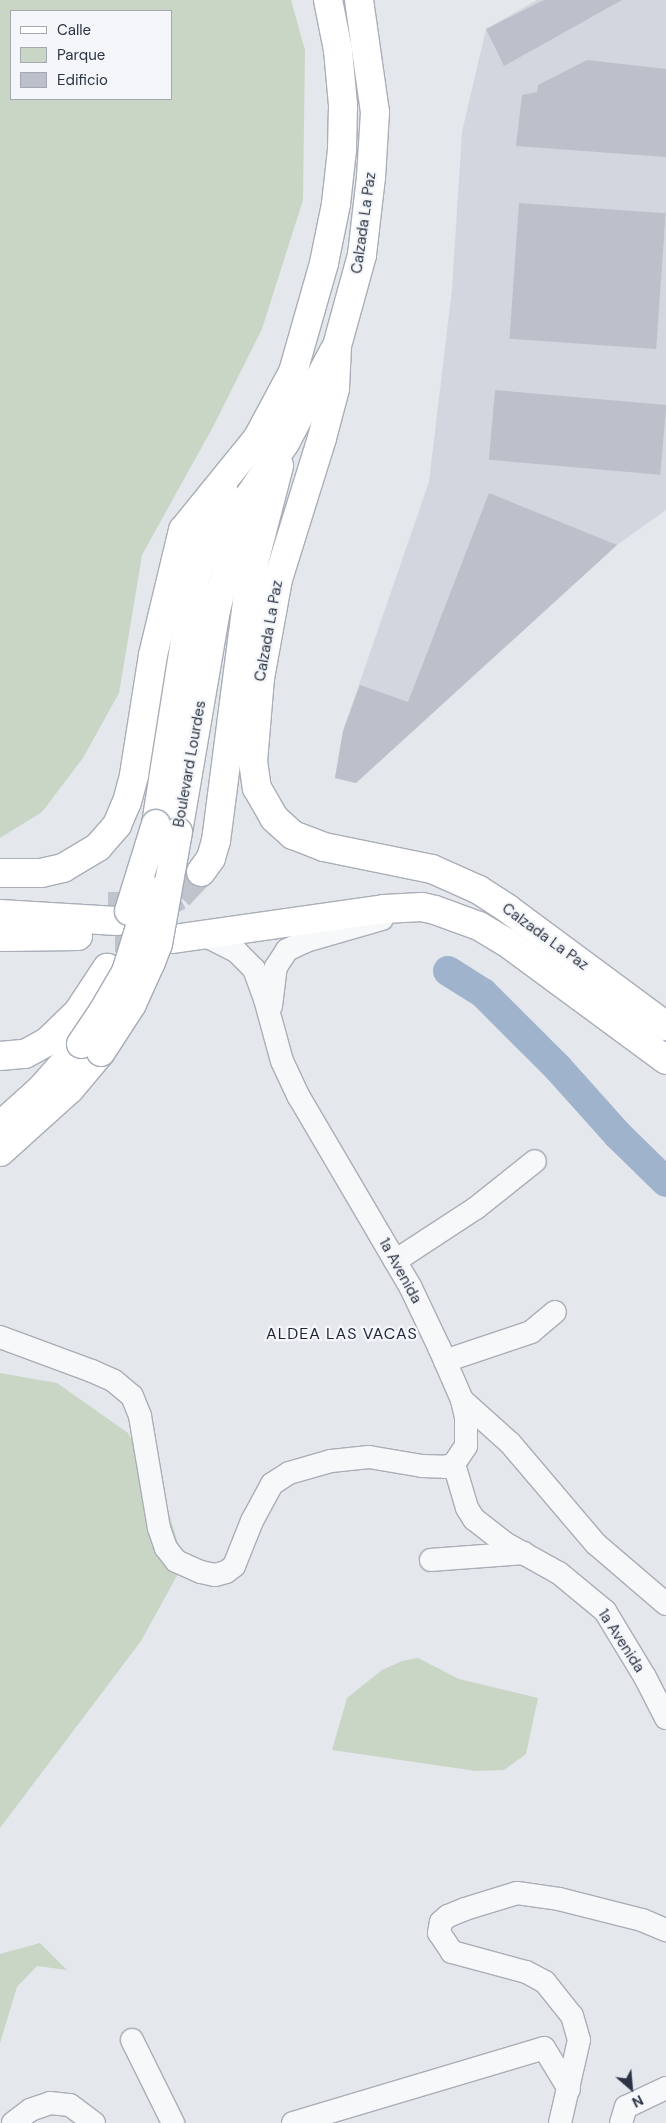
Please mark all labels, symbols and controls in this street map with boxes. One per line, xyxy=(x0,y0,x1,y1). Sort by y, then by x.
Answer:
legend xyxy=(10,10,172,100)
text: Calle xyxy=(57,20,91,40)
text: Parque xyxy=(57,45,105,65)
text: Edificio xyxy=(57,70,108,90)
street label: Calzada La Paz xyxy=(348,171,380,275)
street label: Calzada La Paz xyxy=(251,579,287,683)
street label: Boulevard Lourdes xyxy=(170,699,210,829)
street label: Calzada La Paz xyxy=(498,900,592,974)
street label: 1a Avenida xyxy=(375,1235,425,1307)
district label: ALDEA LAS VACAS xyxy=(264,1324,420,1344)
street label: 1a Avenida xyxy=(594,1606,648,1676)
north arrow xyxy=(606,2063,656,2113)
text: N xyxy=(629,2091,646,2112)

